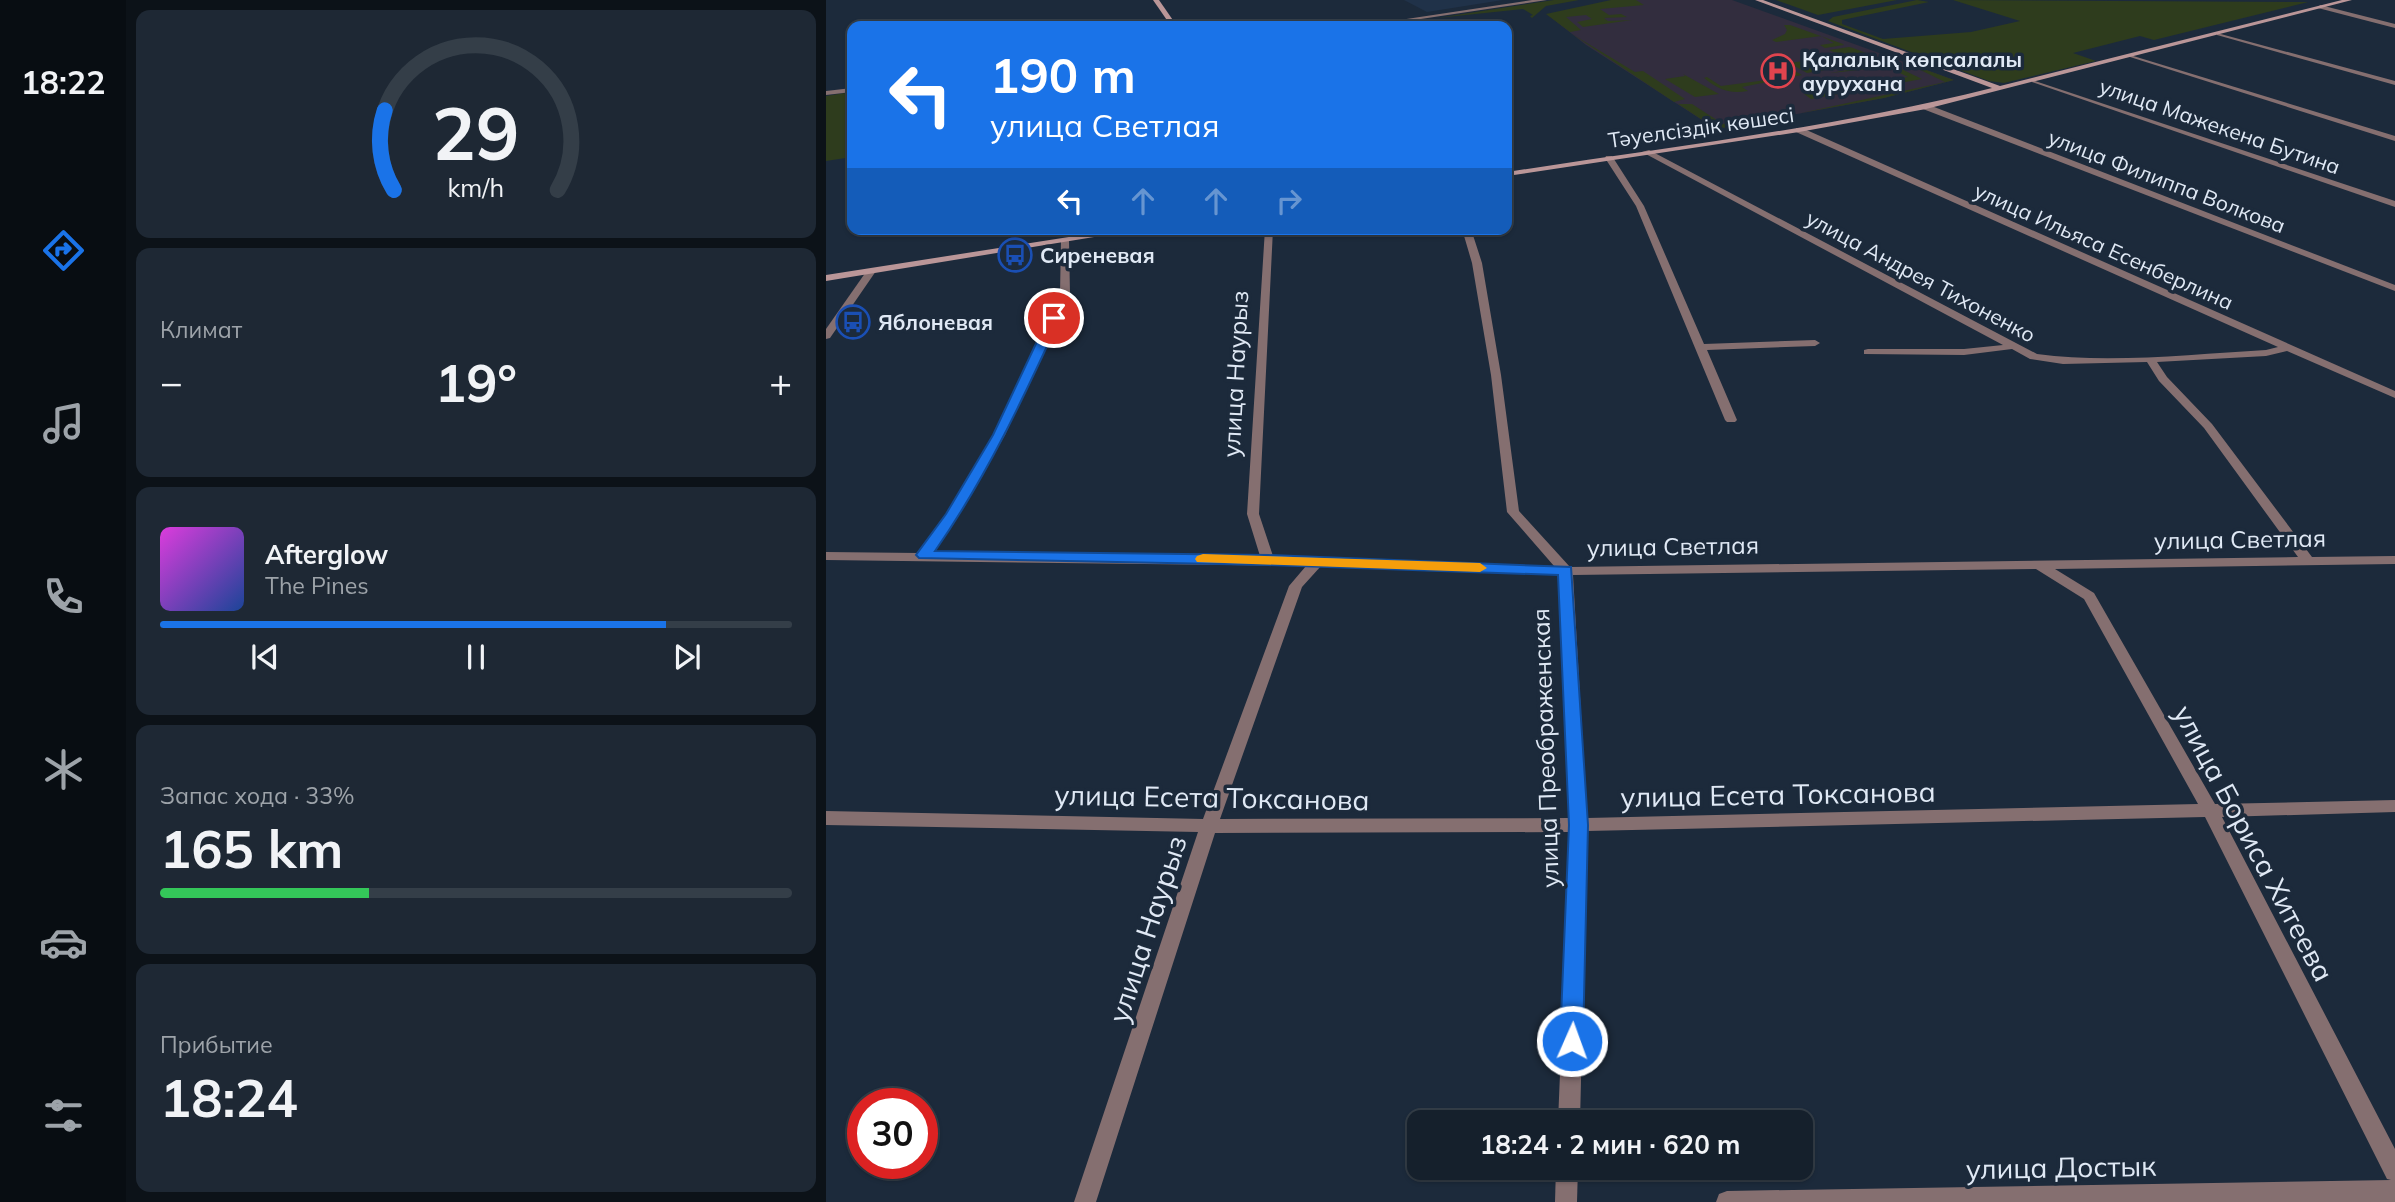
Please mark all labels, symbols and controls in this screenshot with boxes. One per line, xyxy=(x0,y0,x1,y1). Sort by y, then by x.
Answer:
text: 190 m xyxy=(990,44,1136,105)
place label: Қалалық көпсалалы аурухана xyxy=(1802,46,2022,96)
icon: left xyxy=(875,49,966,140)
hospital icon: Қалалық көпсалалы аурухана xyxy=(1759,52,1797,90)
text: 18:22 xyxy=(21,62,105,102)
street label: улица Мажекена Бутина xyxy=(2096,73,2344,179)
text: 29 xyxy=(432,88,520,179)
street label: Тәуелсіздік көшесі xyxy=(1606,101,1796,153)
text: улица Светлая xyxy=(990,105,1219,145)
street label: улица Филиппа Волкова xyxy=(2045,124,2289,238)
text: km/h xyxy=(448,172,504,203)
street label: улица Ильяса Есенберлина xyxy=(1971,177,2237,315)
icon: left xyxy=(1051,182,1089,220)
icon: ahead xyxy=(1124,182,1162,220)
icon: ahead xyxy=(1197,182,1235,220)
icon: right xyxy=(1270,182,1308,220)
street label: улица Андрея Тихоненко xyxy=(1802,204,2040,348)
icon: directions xyxy=(39,226,88,275)
bus stop icon: Сиреневая xyxy=(996,236,1034,274)
place label: Сиреневая xyxy=(1040,242,1155,268)
pin xyxy=(1024,288,1084,348)
street label: улица Наурыз xyxy=(1216,290,1254,458)
icon: arrive xyxy=(1035,299,1073,337)
bus stop icon: Яблоневая xyxy=(834,303,872,341)
place label: Яблоневая xyxy=(878,309,993,335)
text: Климат xyxy=(160,315,242,344)
text: 19° xyxy=(435,350,517,415)
text: − xyxy=(160,358,183,406)
text: + xyxy=(769,358,792,406)
icon: music xyxy=(39,399,88,448)
street label: улица Светлая xyxy=(2154,523,2326,555)
street label: улица Светлая xyxy=(1587,530,1759,562)
text: Afterglow xyxy=(265,538,388,571)
text: The Pines xyxy=(265,571,369,600)
icon: phone xyxy=(39,572,88,621)
street label: улица Преображенская xyxy=(1525,608,1565,888)
icon: previous xyxy=(246,638,284,676)
icon: pause xyxy=(457,638,495,676)
icon: next xyxy=(668,638,706,676)
street label: улица Бориса Хитеева xyxy=(2166,699,2342,987)
icon: climate xyxy=(39,745,88,794)
street label: улица Есета Токсанова xyxy=(1620,774,1936,814)
street label: улица Есета Токсанова xyxy=(1054,777,1370,817)
text: Запас хода · 33% xyxy=(160,781,355,810)
text: 165 km xyxy=(160,816,343,881)
street label: улица Наурыз xyxy=(1100,831,1194,1027)
icon: car xyxy=(39,918,88,967)
position arrow xyxy=(1535,1004,1609,1078)
text: Прибытие xyxy=(160,1030,273,1059)
text: 18:24 xyxy=(160,1065,298,1130)
speed limit sign: 30 xyxy=(847,1088,938,1179)
icon: filters xyxy=(39,1091,88,1140)
text: 18:24 · 2 мин · 620 m xyxy=(1480,1128,1740,1161)
street label: улица Достык xyxy=(1966,1148,2157,1186)

